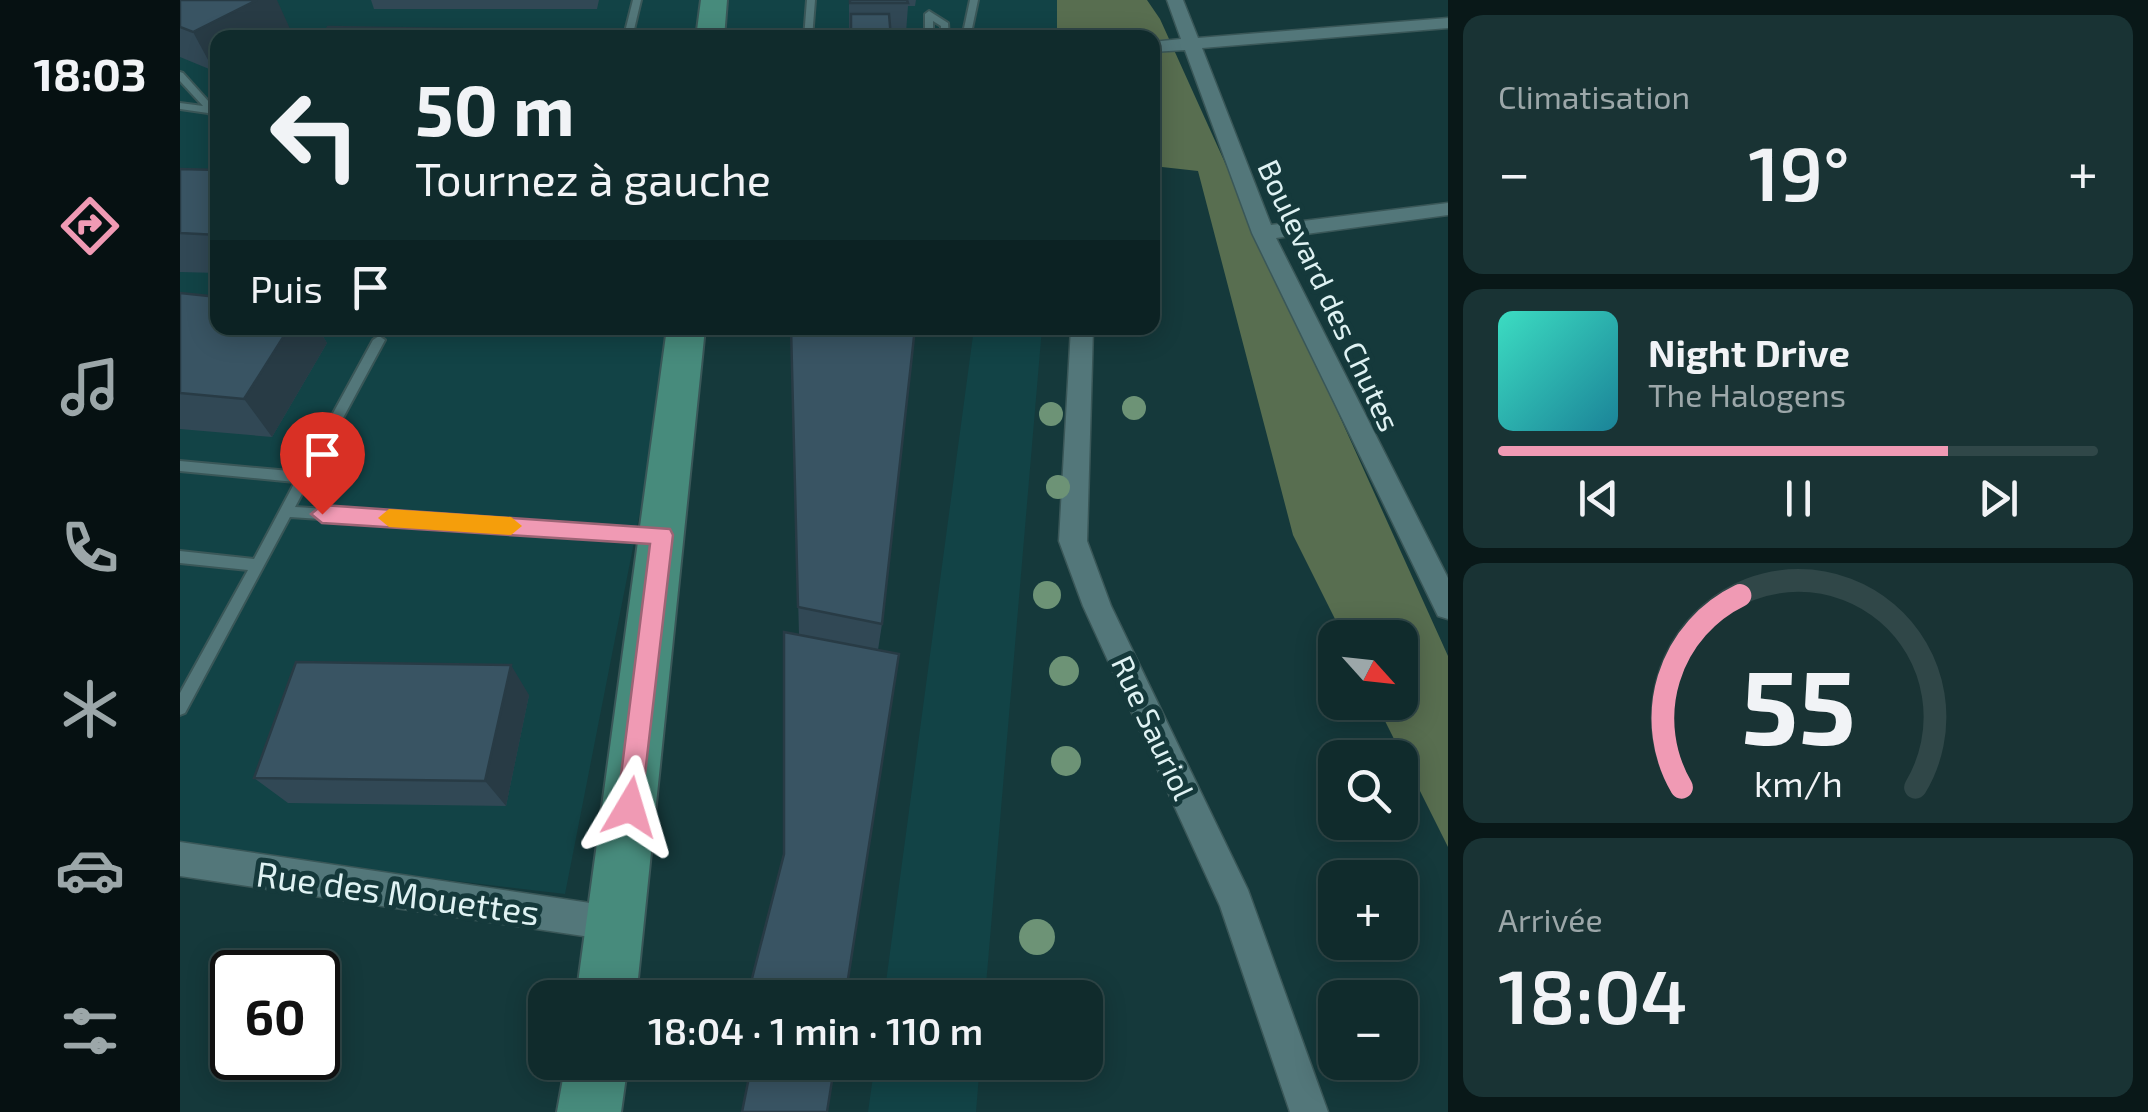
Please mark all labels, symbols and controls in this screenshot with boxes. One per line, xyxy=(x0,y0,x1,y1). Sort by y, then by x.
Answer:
text: 18:03 xyxy=(34,46,146,100)
text: 50 m xyxy=(415,66,575,150)
icon: left xyxy=(250,70,380,200)
text: Climatisation xyxy=(1498,77,1690,115)
text: 19° xyxy=(1748,126,1850,216)
text: − xyxy=(1498,138,1530,204)
text: + xyxy=(2068,138,2098,204)
text: Tournez à gauche xyxy=(415,151,771,205)
street label: Boulevard des Chutes xyxy=(1251,154,1409,436)
icon: directions xyxy=(55,191,125,261)
icon: arrive xyxy=(343,260,398,315)
text: Puis xyxy=(250,265,323,311)
text: Night Drive xyxy=(1648,329,1850,375)
icon: music xyxy=(55,352,125,422)
text: The Halogens xyxy=(1648,375,1846,413)
pin xyxy=(280,412,365,515)
icon: arrive xyxy=(295,427,350,482)
icon: previous xyxy=(1571,471,1626,526)
icon: pause xyxy=(1771,471,1826,526)
icon: next xyxy=(1971,471,2026,526)
icon: phone xyxy=(55,513,125,583)
north arrow xyxy=(1318,620,1418,720)
map controls xyxy=(1318,620,1418,1080)
text: 55 xyxy=(1741,641,1855,766)
street label: Rue Sauriol xyxy=(1105,649,1203,805)
icon: climate xyxy=(55,674,125,744)
button: search xyxy=(1318,740,1418,840)
position arrow xyxy=(578,755,682,859)
text: km/h xyxy=(1754,761,1842,804)
icon: car xyxy=(55,835,125,905)
street label: Rue des Mouettes xyxy=(254,851,542,933)
button: + xyxy=(1318,860,1418,960)
text: Arrivée xyxy=(1498,900,1603,938)
text: 18:04 xyxy=(1498,949,1688,1039)
speed limit sign: 60 xyxy=(210,950,340,1080)
button: − xyxy=(1318,980,1418,1080)
icon: filters xyxy=(55,996,125,1066)
text: 18:04 · 1 min · 110 m xyxy=(648,1007,983,1053)

